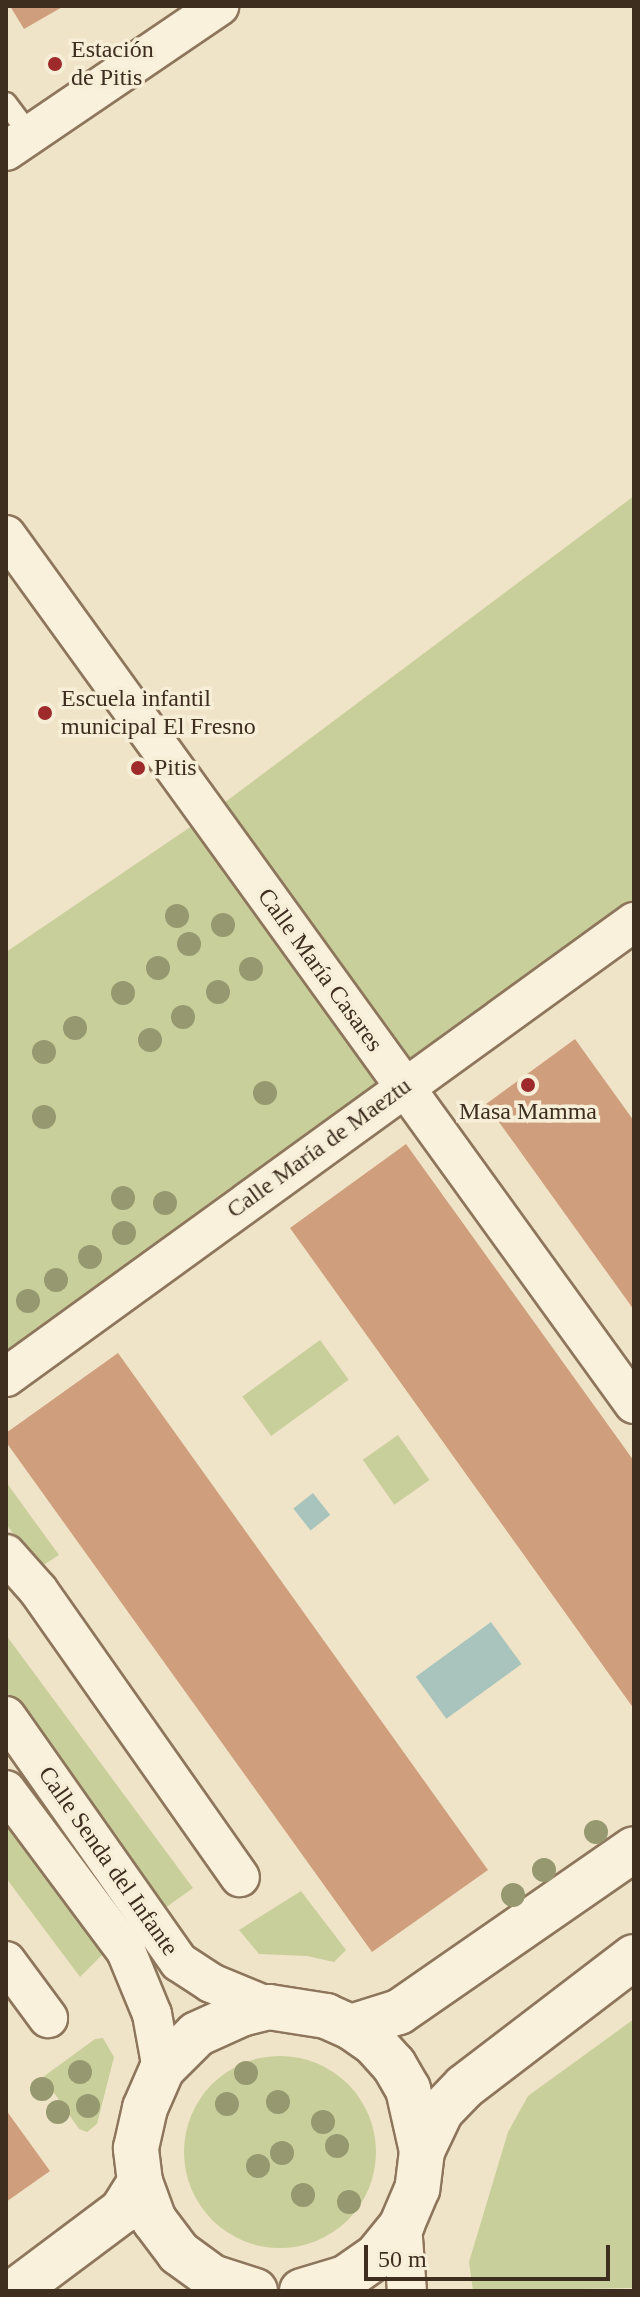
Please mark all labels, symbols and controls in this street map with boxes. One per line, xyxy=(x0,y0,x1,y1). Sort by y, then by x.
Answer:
place label: Estación de Pitis xyxy=(71,36,154,92)
marker: Estación de Pitis xyxy=(46,55,64,73)
place label: Escuela infantil municipal El Fresno xyxy=(61,685,256,741)
marker: Escuela infantil municipal El Fresno xyxy=(36,704,54,722)
place label: Pitis xyxy=(154,754,197,782)
marker: Pitis xyxy=(129,759,147,777)
street label: Calle María Casares xyxy=(251,883,389,1057)
street label: Calle María de Maeztu xyxy=(221,1072,417,1224)
marker: Masa Mamma xyxy=(519,1076,537,1094)
place label: Masa Mamma xyxy=(459,1098,597,1126)
street label: Calle Senda del Infante xyxy=(32,1761,184,1961)
scale bar xyxy=(368,2229,614,2279)
text: 50 m xyxy=(378,2246,427,2272)

